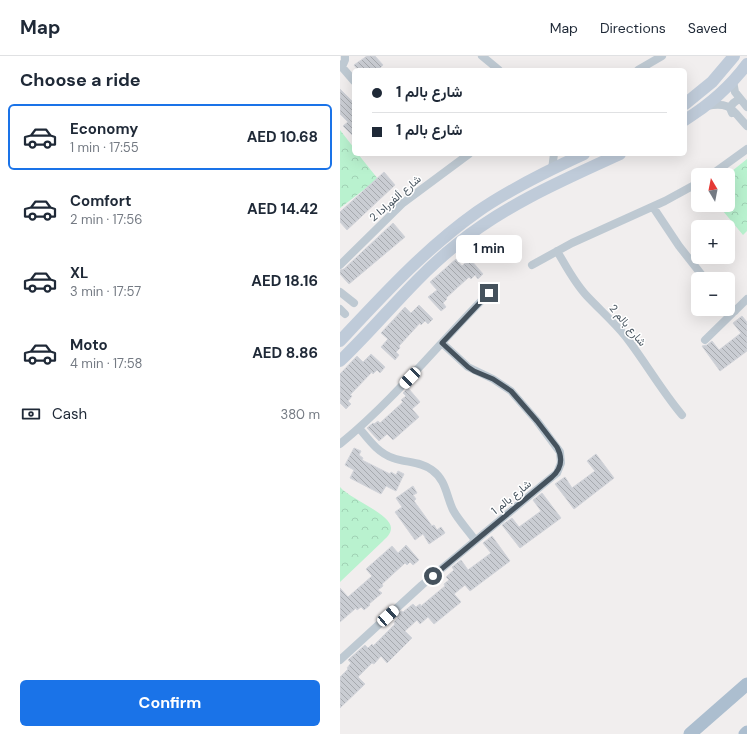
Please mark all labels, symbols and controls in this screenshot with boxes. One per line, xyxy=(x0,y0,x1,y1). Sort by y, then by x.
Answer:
text: Map xyxy=(20,15,60,40)
text: Map xyxy=(550,19,578,37)
text: Directions xyxy=(600,19,666,37)
text: Saved xyxy=(688,19,727,37)
text: Choose a ride xyxy=(20,68,141,92)
text: شارع بالم 1 xyxy=(396,82,463,102)
icon: car xyxy=(22,119,58,155)
text: Economy xyxy=(70,119,138,139)
text: شارع بالم 1 xyxy=(396,120,463,140)
text: AED 10.68 xyxy=(247,127,318,147)
text: 1 min · 17:55 xyxy=(70,139,139,156)
north arrow xyxy=(691,168,735,212)
map controls xyxy=(691,168,735,316)
street label: شارع ألفورادا 2 xyxy=(366,172,425,225)
icon: car xyxy=(22,191,58,227)
text: Comfort xyxy=(70,191,131,211)
text: AED 14.42 xyxy=(247,199,318,219)
text: 2 min · 17:56 xyxy=(70,211,142,228)
button: + xyxy=(691,220,735,264)
callout: 1 min xyxy=(456,235,522,263)
text: 1 min xyxy=(473,240,505,257)
icon: car xyxy=(22,263,58,299)
text: XL xyxy=(70,263,88,283)
text: AED 18.16 xyxy=(251,271,318,291)
button: − xyxy=(691,272,735,316)
text: 3 min · 17:57 xyxy=(70,283,141,300)
route end xyxy=(480,284,498,302)
street label: شارع بالم 2 xyxy=(606,301,650,350)
icon: car xyxy=(22,335,58,371)
text: Moto xyxy=(70,335,108,355)
text: AED 8.86 xyxy=(252,343,318,363)
text: 4 min · 17:58 xyxy=(70,355,142,372)
car xyxy=(397,365,423,391)
icon: cash xyxy=(20,403,42,425)
text: Cash xyxy=(52,404,87,424)
text: 380 m xyxy=(280,406,320,423)
street label: شارع بالم 1 xyxy=(488,476,535,518)
route start xyxy=(424,567,442,585)
car xyxy=(375,604,401,628)
button: Confirm xyxy=(20,680,320,726)

